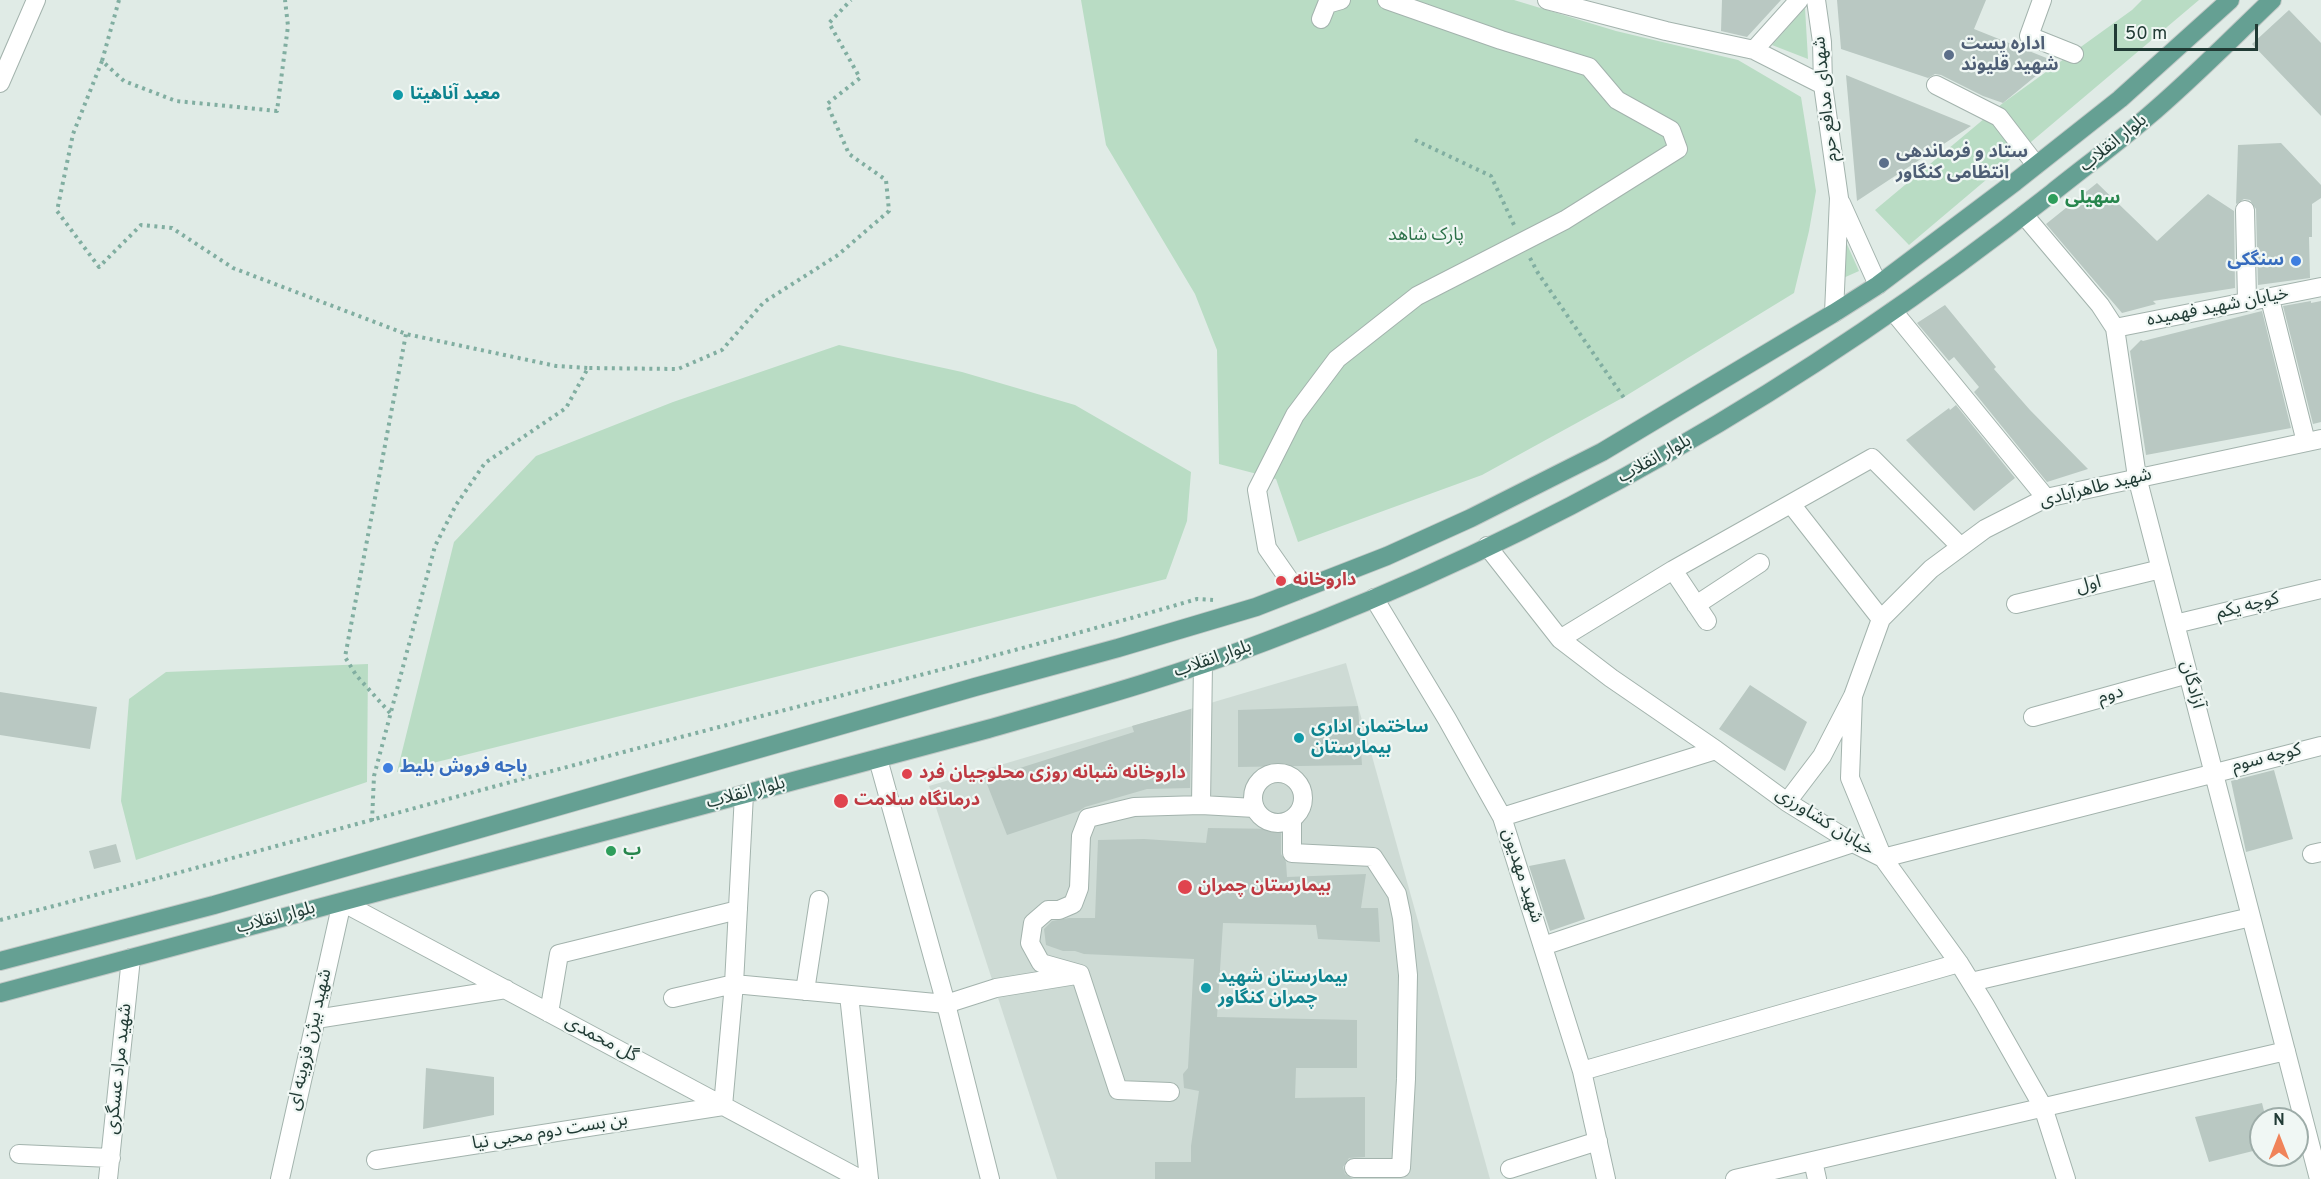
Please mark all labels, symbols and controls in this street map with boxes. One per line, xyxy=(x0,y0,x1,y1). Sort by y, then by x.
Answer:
scale bar xyxy=(2117,12,2261,50)
text: 50 m xyxy=(2125,23,2167,46)
place label: اداره پست شهید قلیوند xyxy=(1961,34,2059,76)
street label: شهدای مدافع حرم xyxy=(1810,35,1844,163)
marker: اداره پست شهید قلیوند xyxy=(1942,48,1956,62)
place label: معبد آناهیتا xyxy=(410,84,500,106)
marker: معبد آناهیتا xyxy=(391,88,405,102)
street label: بلوار انقلاب xyxy=(2076,110,2152,178)
place label: ستاد و فرماندهی انتظامی کنگاور xyxy=(1896,142,2028,184)
marker: ستاد و فرماندهی انتظامی کنگاور xyxy=(1877,156,1891,170)
place label: سهیلی xyxy=(2065,188,2120,210)
marker: سهیلی xyxy=(2046,192,2060,206)
park label: پارک شاهد xyxy=(1388,225,1464,247)
place label: سنگکی xyxy=(2227,250,2284,272)
marker: سنگکی xyxy=(2289,254,2303,268)
street label: خیابان شهید فهمیده xyxy=(2145,284,2291,332)
street label: بلوار انقلاب xyxy=(1615,431,1695,489)
street label: شهید طاهرآبادی xyxy=(2038,465,2154,513)
place label: داروخانه xyxy=(1293,570,1356,592)
street label: اول xyxy=(2074,573,2104,599)
marker: داروخانه xyxy=(1274,574,1288,588)
street label: کوچه یکم xyxy=(2214,589,2282,625)
street label: بلوار انقلاب xyxy=(1171,637,1255,683)
street label: آزادگان xyxy=(2174,659,2208,711)
street label: دوم xyxy=(2096,682,2126,710)
place label: ساختمان اداری بیمارستان xyxy=(1311,717,1429,760)
marker: ساختمان اداری بیمارستان xyxy=(1292,731,1306,745)
street label: کوچه سوم xyxy=(2230,740,2304,778)
place label: باجه فروش بلیط xyxy=(400,757,527,779)
marker: باجه فروش بلیط xyxy=(381,761,395,775)
place label: داروخانه شبانه روزی محلوجیان فرد xyxy=(919,763,1186,785)
marker: داروخانه شبانه روزی محلوجیان فرد xyxy=(900,767,914,781)
street label: بلوار انقلاب xyxy=(704,773,788,815)
street label: خیابان کشاورزی xyxy=(1771,784,1877,862)
place label: درمانگاه سلامت xyxy=(854,790,980,812)
marker: درمانگاه سلامت xyxy=(832,792,850,810)
street label: شهید مهدیون xyxy=(1496,826,1546,926)
place label: ب xyxy=(623,840,641,862)
marker: ب xyxy=(604,844,618,858)
place label: بیمارستان چمران xyxy=(1198,876,1331,898)
marker: بیمارستان چمران xyxy=(1176,878,1194,896)
street label: بلوار انقلاب xyxy=(234,898,318,940)
street label: شهید بیژن قزوینه ای xyxy=(284,967,338,1113)
place label: بیمارستان شهید چمران کنگاور xyxy=(1218,967,1348,1010)
marker: بیمارستان شهید چمران کنگاور xyxy=(1199,981,1213,995)
street label: شهید مراد عسگری xyxy=(102,1003,138,1135)
street label: گل محمدی xyxy=(561,1012,641,1068)
north arrow xyxy=(2249,1107,2309,1167)
street label: بن بست دوم محبی نیا xyxy=(471,1110,629,1156)
text: N xyxy=(2273,1111,2285,1131)

